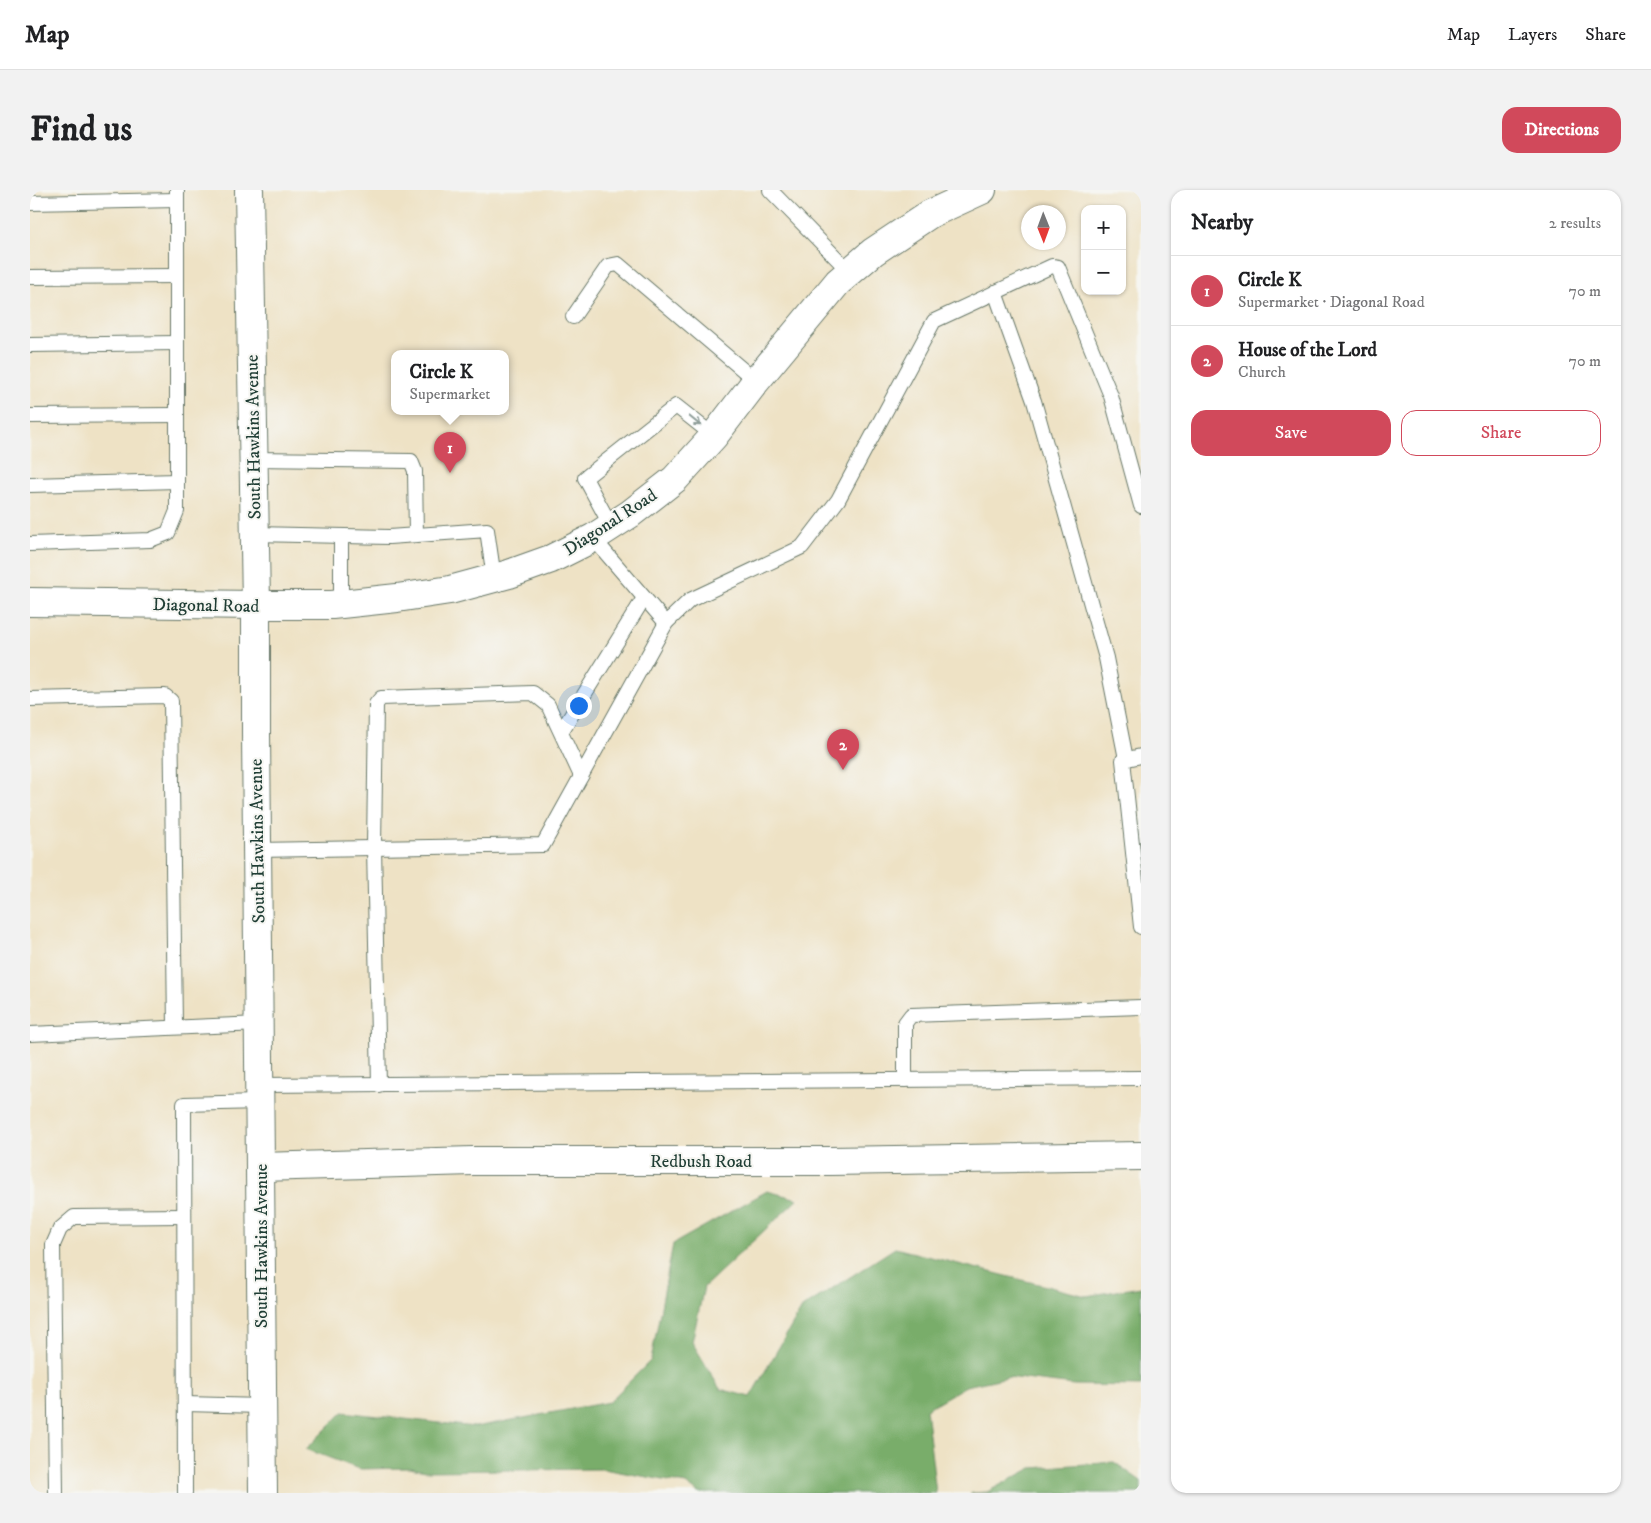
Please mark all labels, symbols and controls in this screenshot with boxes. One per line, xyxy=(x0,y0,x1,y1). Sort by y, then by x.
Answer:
text: Map xyxy=(25,20,69,50)
text: Map xyxy=(1447,24,1480,46)
text: Layers xyxy=(1508,24,1557,46)
text: Share xyxy=(1585,24,1626,46)
button: Directions xyxy=(1502,107,1621,153)
text: Find us xyxy=(30,108,132,152)
north arrow xyxy=(1021,205,1066,250)
map controls xyxy=(1081,205,1126,295)
button: + xyxy=(1081,205,1126,250)
text: Nearby xyxy=(1191,210,1253,236)
text: 2 results xyxy=(1549,213,1601,233)
button: − xyxy=(1081,250,1126,295)
text: Circle K xyxy=(1238,269,1302,292)
text: 1 xyxy=(1204,281,1210,301)
text: 70 m xyxy=(1569,281,1601,301)
text: Supermarket · Diagonal Road xyxy=(1238,292,1425,312)
text: House of the Lord xyxy=(1238,339,1377,362)
popup xyxy=(391,350,509,415)
text: 2 xyxy=(1203,351,1211,371)
text: 70 m xyxy=(1569,351,1601,371)
street label: South Hawkins Avenue xyxy=(242,354,266,519)
text: Circle K xyxy=(410,361,473,384)
text: Church xyxy=(1238,362,1286,382)
text: Supermarket xyxy=(410,384,490,404)
button: Save xyxy=(1191,410,1391,456)
button: Share xyxy=(1401,410,1601,456)
one-way arrow xyxy=(688,415,701,426)
pin: 1 xyxy=(434,432,466,473)
street label: Diagonal Road xyxy=(560,485,661,561)
street label: Diagonal Road xyxy=(152,594,260,618)
your location xyxy=(566,693,592,719)
pin: 2 xyxy=(827,729,859,770)
street label: South Hawkins Avenue xyxy=(246,758,270,923)
street label: Redbush Road xyxy=(650,1151,752,1173)
street label: South Hawkins Avenue xyxy=(251,1164,273,1328)

